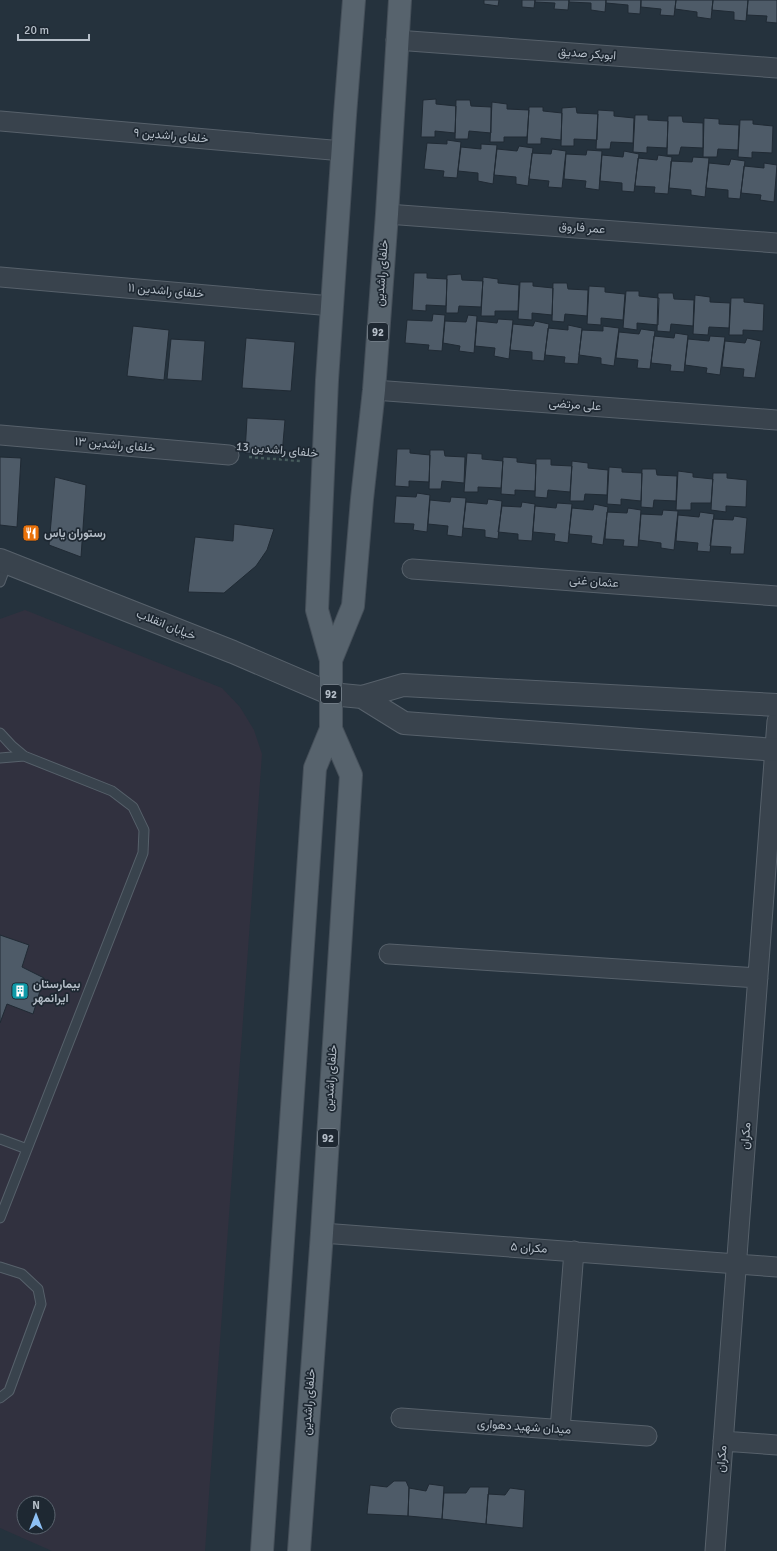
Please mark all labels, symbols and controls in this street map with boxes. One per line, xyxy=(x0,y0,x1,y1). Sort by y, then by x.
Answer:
scale bar xyxy=(18,16,89,42)
text: 20 m xyxy=(24,23,49,38)
street label: ابوبکر صدیق xyxy=(558,44,616,64)
street label: خلفای راشدین ۹ xyxy=(133,125,209,147)
street label: عمر فاروق xyxy=(558,219,606,237)
street label: خلفای راشدین xyxy=(372,239,392,307)
street label: خلفای راشدین ۱۱ xyxy=(127,280,205,302)
road number: 92 xyxy=(368,323,388,341)
street label: علی مرتضی xyxy=(548,396,602,414)
street label: خلفای راشدین ۱۳ xyxy=(74,434,156,456)
street label: خلفای راشدین 13 xyxy=(235,439,319,461)
restaurant icon: رستوران یاس xyxy=(21,523,41,543)
place label: رستوران یاس xyxy=(44,526,106,541)
street label: عثمان غنی xyxy=(569,573,619,591)
street label: خیابان انقلاب xyxy=(134,606,198,644)
road number: 92 xyxy=(321,685,341,703)
place label: بیمارستان ایرانمهر xyxy=(32,977,81,1006)
building icon: بیمارستان ایرانمهر xyxy=(10,981,30,1001)
street label: خلفای راشدین xyxy=(321,1044,341,1112)
street label: مکران xyxy=(738,1122,754,1150)
road number: 92 xyxy=(318,1129,338,1147)
street label: مکران ۵ xyxy=(510,1239,548,1257)
street label: خلفای راشدین xyxy=(299,1368,319,1436)
street label: میدان شهید دهواری xyxy=(476,1416,572,1438)
street label: مکران xyxy=(714,1445,730,1473)
north arrow xyxy=(16,1495,56,1535)
text: N xyxy=(32,1499,40,1512)

